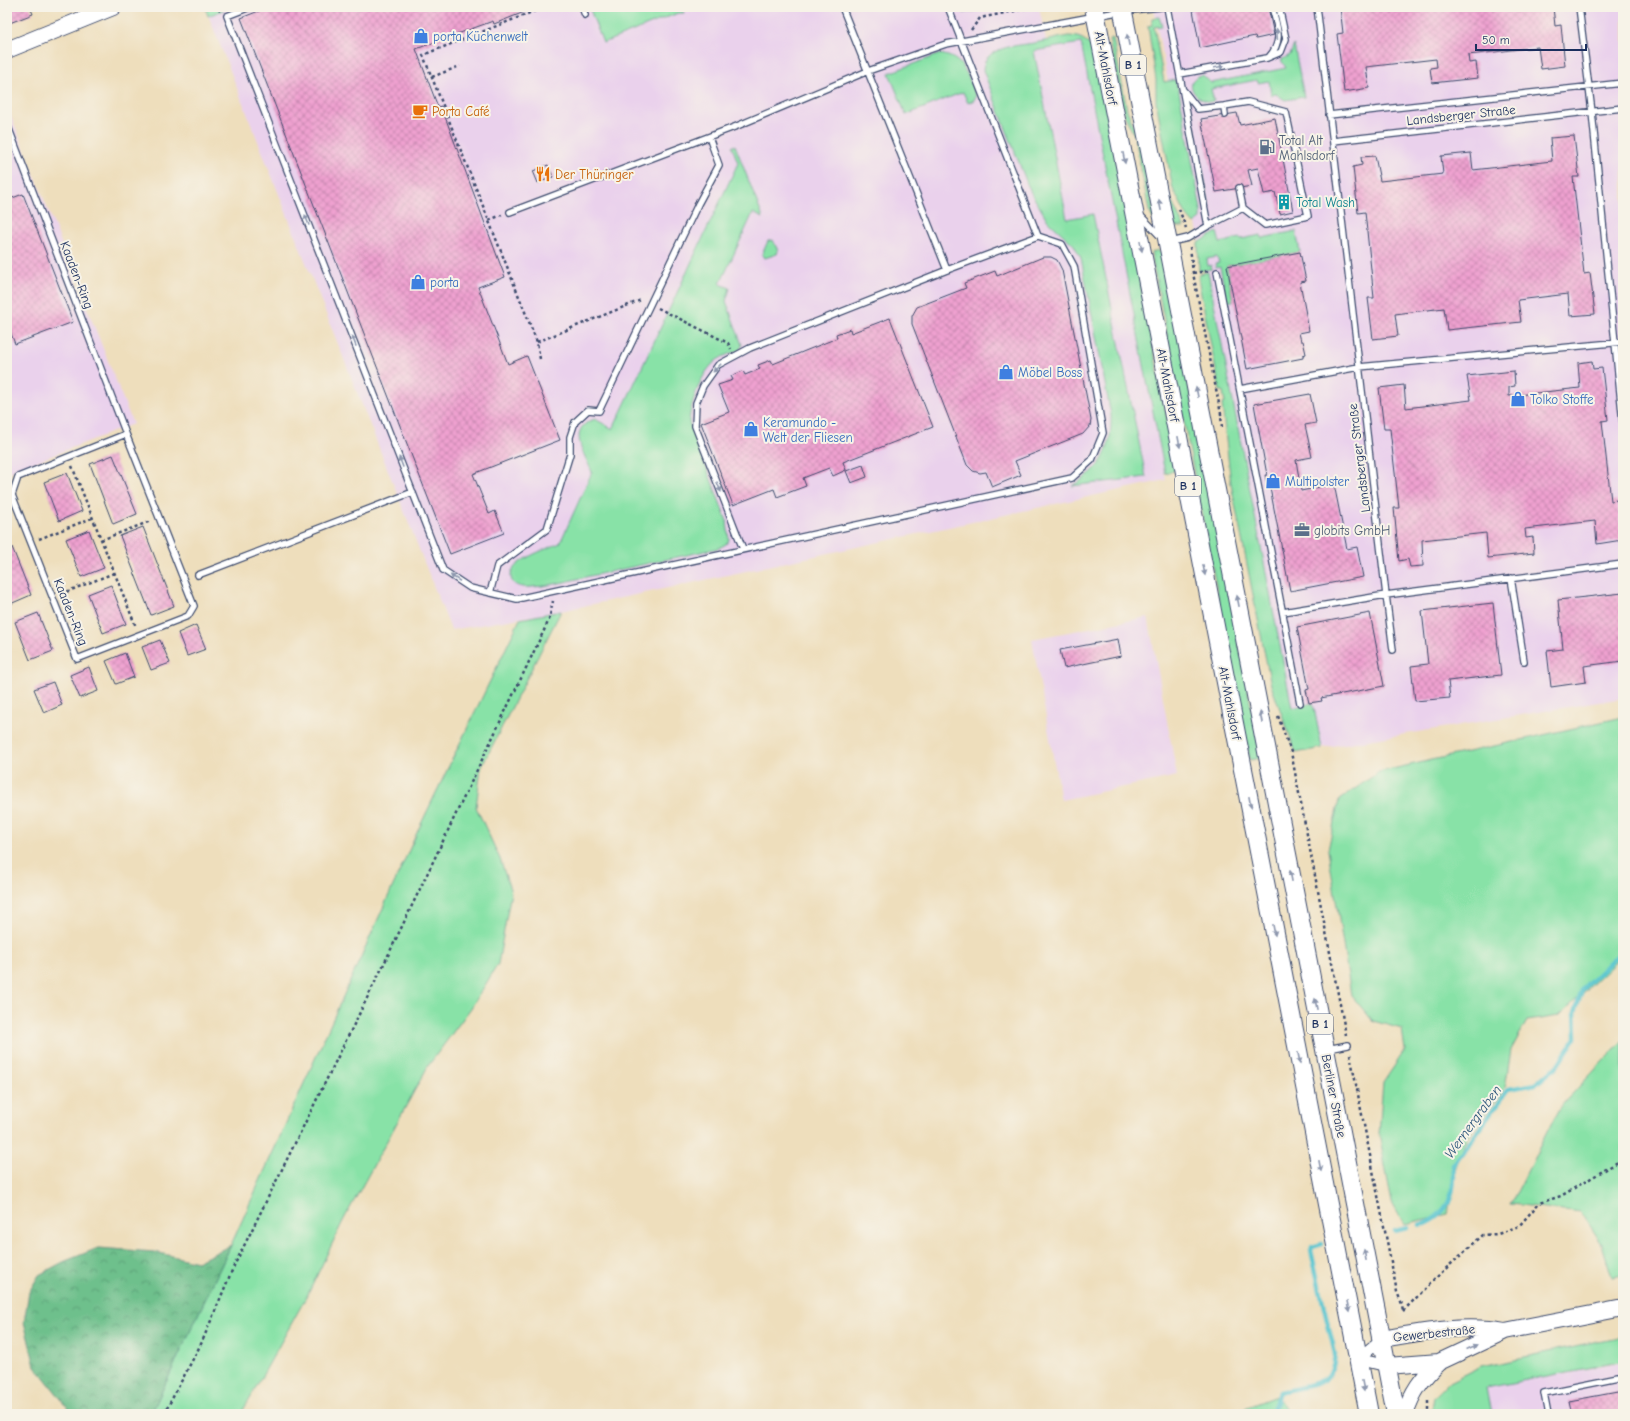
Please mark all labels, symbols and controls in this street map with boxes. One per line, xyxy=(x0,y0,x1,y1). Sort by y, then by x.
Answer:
scale bar xyxy=(1476,26,1586,52)
shop icon: porta Küchenwelt xyxy=(412,27,430,45)
one-way arrow xyxy=(1274,28,1281,40)
place label: porta Küchenwelt xyxy=(433,29,529,44)
street label: Alt-Mahlsdorf xyxy=(1092,30,1121,107)
text: 50 m xyxy=(1482,33,1510,47)
one-way arrow xyxy=(1125,34,1131,46)
road number: B 1 xyxy=(1120,55,1146,75)
one-way arrow xyxy=(1212,64,1225,70)
cafe icon: Porta Café xyxy=(411,102,429,120)
street label: Landsberger Straße xyxy=(1406,102,1517,128)
place label: Porta Café xyxy=(432,104,490,119)
place label: Total Alt Mahlsdorf xyxy=(1279,133,1336,163)
fuel station icon: Total Alt Mahlsdorf xyxy=(1258,138,1276,156)
one-way arrow xyxy=(1121,152,1127,164)
restaurant icon: Der Thüringer xyxy=(534,165,552,183)
place label: Der Thüringer xyxy=(555,167,634,182)
building icon: Total Wash xyxy=(1275,193,1293,211)
place label: Total Wash xyxy=(1296,195,1355,210)
one-way arrow xyxy=(1157,198,1163,211)
one-way arrow xyxy=(303,213,309,225)
street label: Kaaden-Ring xyxy=(57,239,97,311)
one-way arrow xyxy=(1138,240,1144,252)
shop icon: porta xyxy=(409,273,427,291)
place label: porta xyxy=(430,275,459,290)
one-way arrow xyxy=(350,335,356,347)
street label: Alt-Mahlsdorf xyxy=(1154,347,1183,424)
one-way arrow xyxy=(712,363,722,373)
shop icon: Möbel Boss xyxy=(997,363,1015,381)
place label: Möbel Boss xyxy=(1018,365,1082,380)
one-way arrow xyxy=(1194,386,1200,399)
shop icon: Tolko Stoffe xyxy=(1509,390,1527,408)
place label: Tolko Stoffe xyxy=(1530,392,1594,407)
street label: Landsberger Straße xyxy=(1345,402,1373,513)
place label: Keramundo - Welt der Fliesen xyxy=(763,415,853,445)
shop icon: Keramundo - Welt der Fliesen xyxy=(742,420,760,438)
one-way arrow xyxy=(1177,436,1183,448)
one-way arrow xyxy=(397,456,403,468)
shop icon: Multipolster xyxy=(1264,472,1282,490)
place label: Multipolster xyxy=(1285,474,1350,489)
road number: B 1 xyxy=(1175,476,1201,496)
one-way arrow xyxy=(716,481,722,493)
office icon: globits GmbH xyxy=(1293,521,1311,539)
place label: globits GmbH xyxy=(1314,523,1390,538)
one-way arrow xyxy=(1202,564,1208,576)
one-way arrow xyxy=(450,574,460,582)
street label: Kaaden-Ring xyxy=(51,576,91,648)
one-way arrow xyxy=(1235,595,1241,607)
street label: Alt-Mahlsdorf xyxy=(1216,665,1245,742)
one-way arrow xyxy=(1257,711,1263,723)
one-way arrow xyxy=(1247,796,1253,808)
one-way arrow xyxy=(1288,870,1294,882)
one-way arrow xyxy=(1272,924,1278,936)
one-way arrow xyxy=(1313,998,1319,1010)
road number: B 1 xyxy=(1307,1014,1333,1034)
one-way arrow xyxy=(1296,1051,1302,1064)
street label: Berliner Straße xyxy=(1319,1053,1350,1139)
water label: Wernergraben xyxy=(1441,1082,1505,1162)
one-way arrow xyxy=(1317,1159,1323,1172)
one-way arrow xyxy=(1362,1249,1368,1261)
one-way arrow xyxy=(1345,1301,1351,1313)
street label: Gewerbestraße xyxy=(1392,1321,1476,1345)
one-way arrow xyxy=(1466,1344,1478,1351)
one-way arrow xyxy=(1360,1380,1366,1392)

